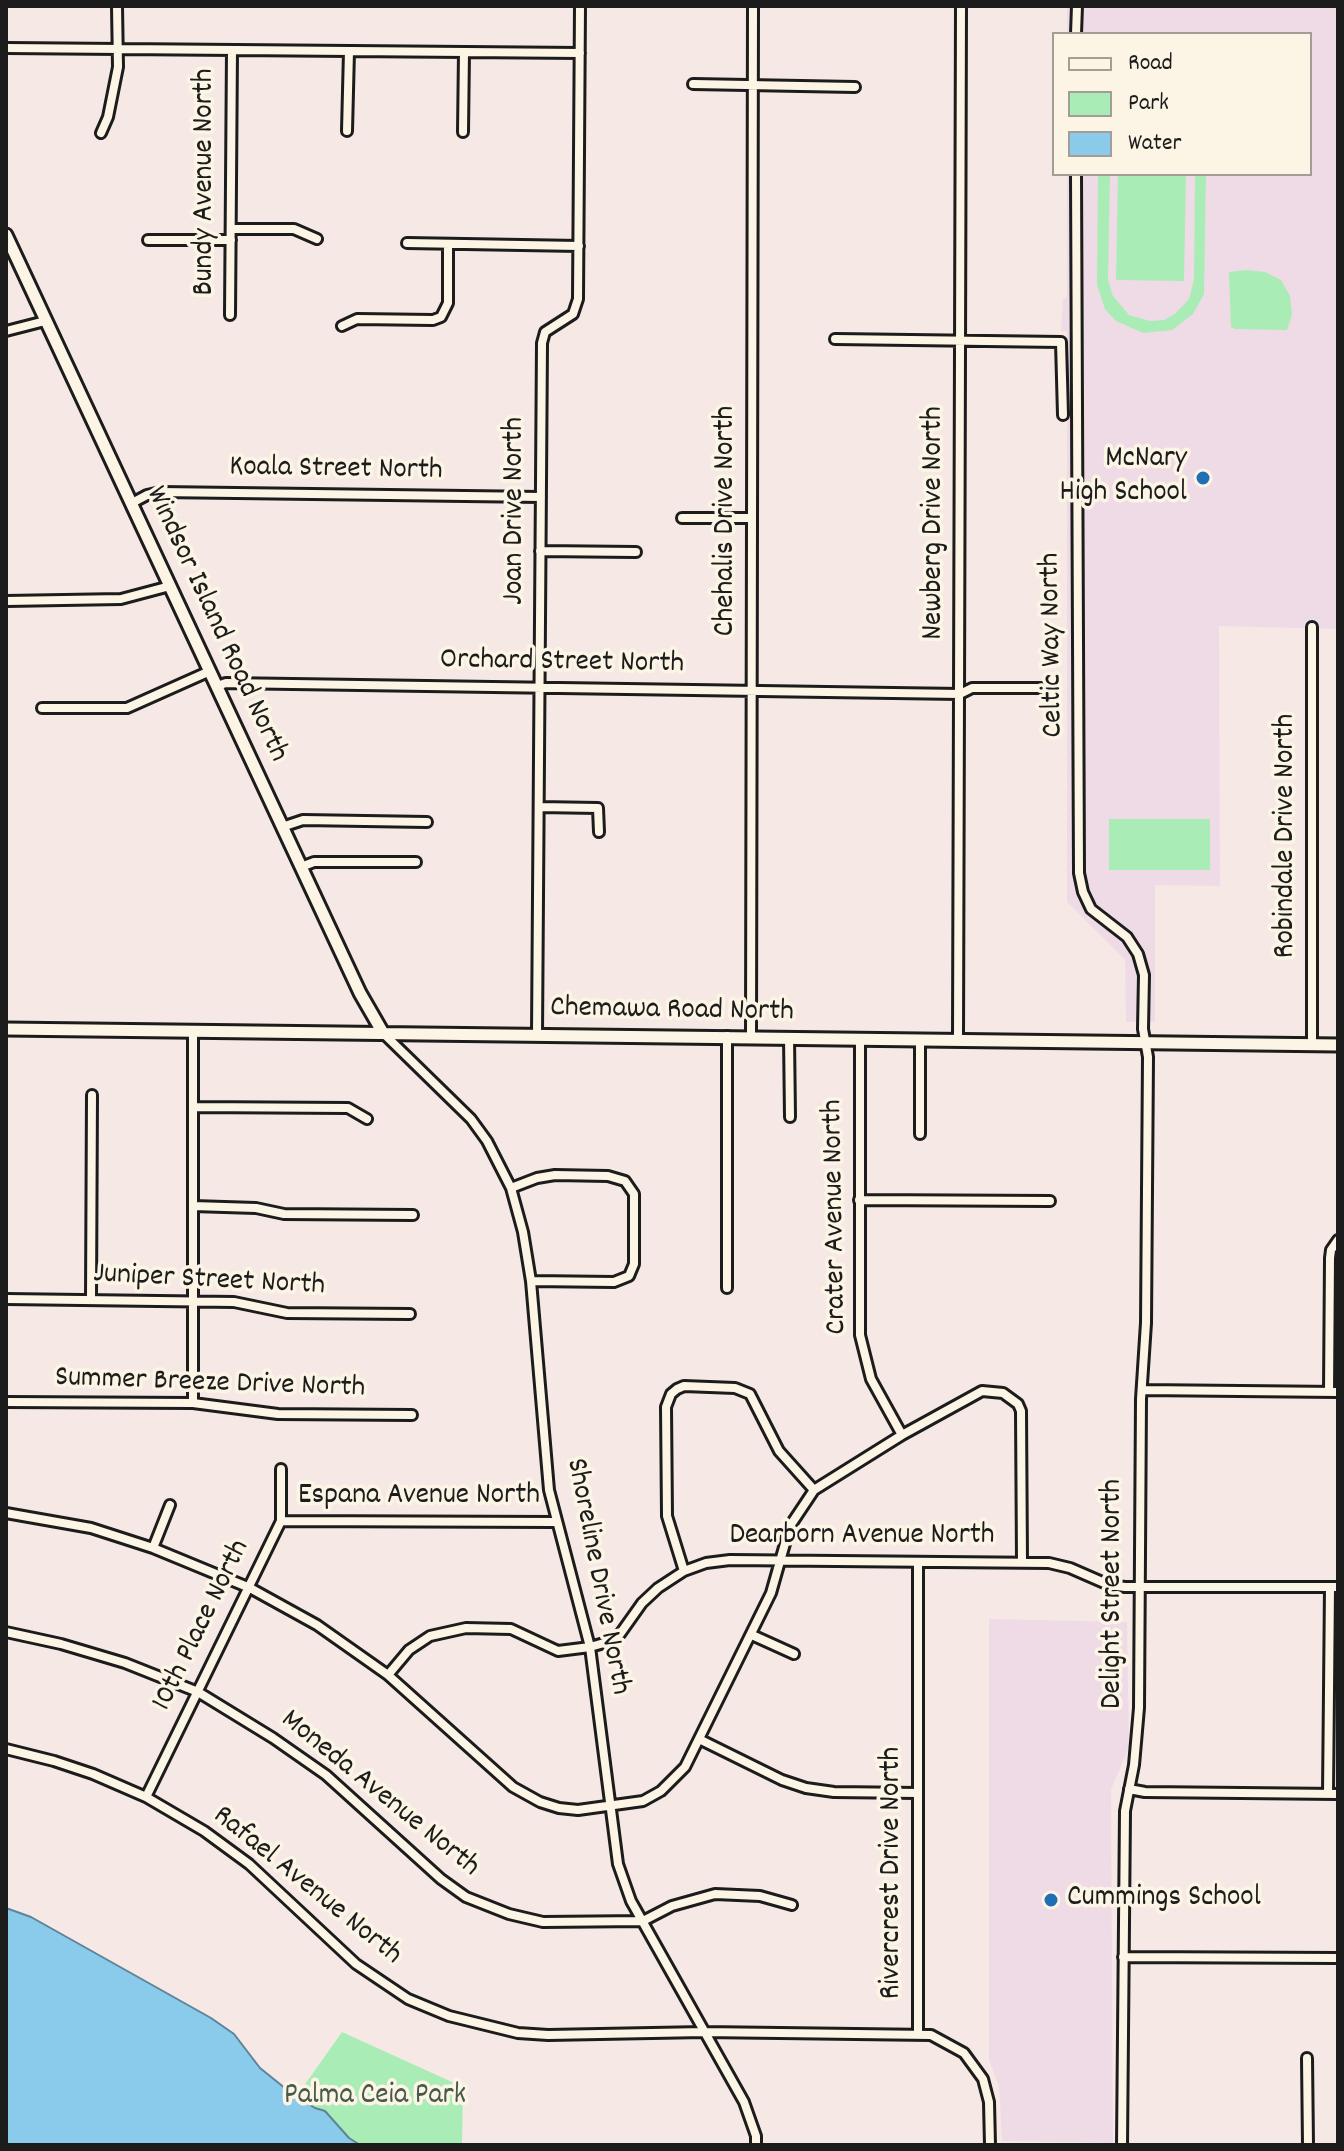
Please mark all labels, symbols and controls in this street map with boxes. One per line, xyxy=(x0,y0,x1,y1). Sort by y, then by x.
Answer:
legend xyxy=(1052,32,1312,176)
text: Road xyxy=(1128,47,1173,81)
street label: Bundy Avenue North xyxy=(189,68,225,296)
text: Park xyxy=(1128,87,1169,121)
text: Water xyxy=(1128,127,1181,161)
street label: Chehalis Drive North xyxy=(710,406,746,636)
street label: Newberg Drive North xyxy=(918,406,954,640)
street label: Joan Drive North xyxy=(499,417,535,605)
place label: McNary High School xyxy=(1060,443,1187,514)
street label: Koala Street North xyxy=(229,451,443,491)
marker: McNary High School xyxy=(1194,469,1212,487)
street label: Windsor Island Road North xyxy=(135,482,295,768)
street label: Celtic Way North xyxy=(1034,552,1074,738)
street label: Orchard Street North xyxy=(440,644,684,684)
street label: Robindale Drive North xyxy=(1270,714,1306,958)
street label: Chemawa Road North xyxy=(550,992,794,1032)
street label: Crater Avenue North xyxy=(817,1099,857,1335)
street label: Juniper Street North xyxy=(92,1258,326,1306)
street label: Summer Breeze Drive North xyxy=(54,1362,366,1408)
street label: Shoreline Drive North xyxy=(555,1456,637,1698)
street label: Delight Street North xyxy=(1097,1479,1133,1709)
street label: Espana Avenue North xyxy=(298,1480,540,1516)
street label: Dearborn Avenue North xyxy=(729,1520,995,1556)
street label: 10th Place North xyxy=(146,1535,260,1717)
street label: Moneda Avenue North xyxy=(272,1704,486,1886)
street label: Rivercrest Drive North xyxy=(876,1747,912,1999)
street label: Rafael Avenue North xyxy=(204,1800,408,1974)
place label: Cummings School xyxy=(1067,1882,1261,1918)
marker: Cummings School xyxy=(1042,1891,1060,1909)
park label: Palma Ceia Park xyxy=(284,2080,466,2116)

